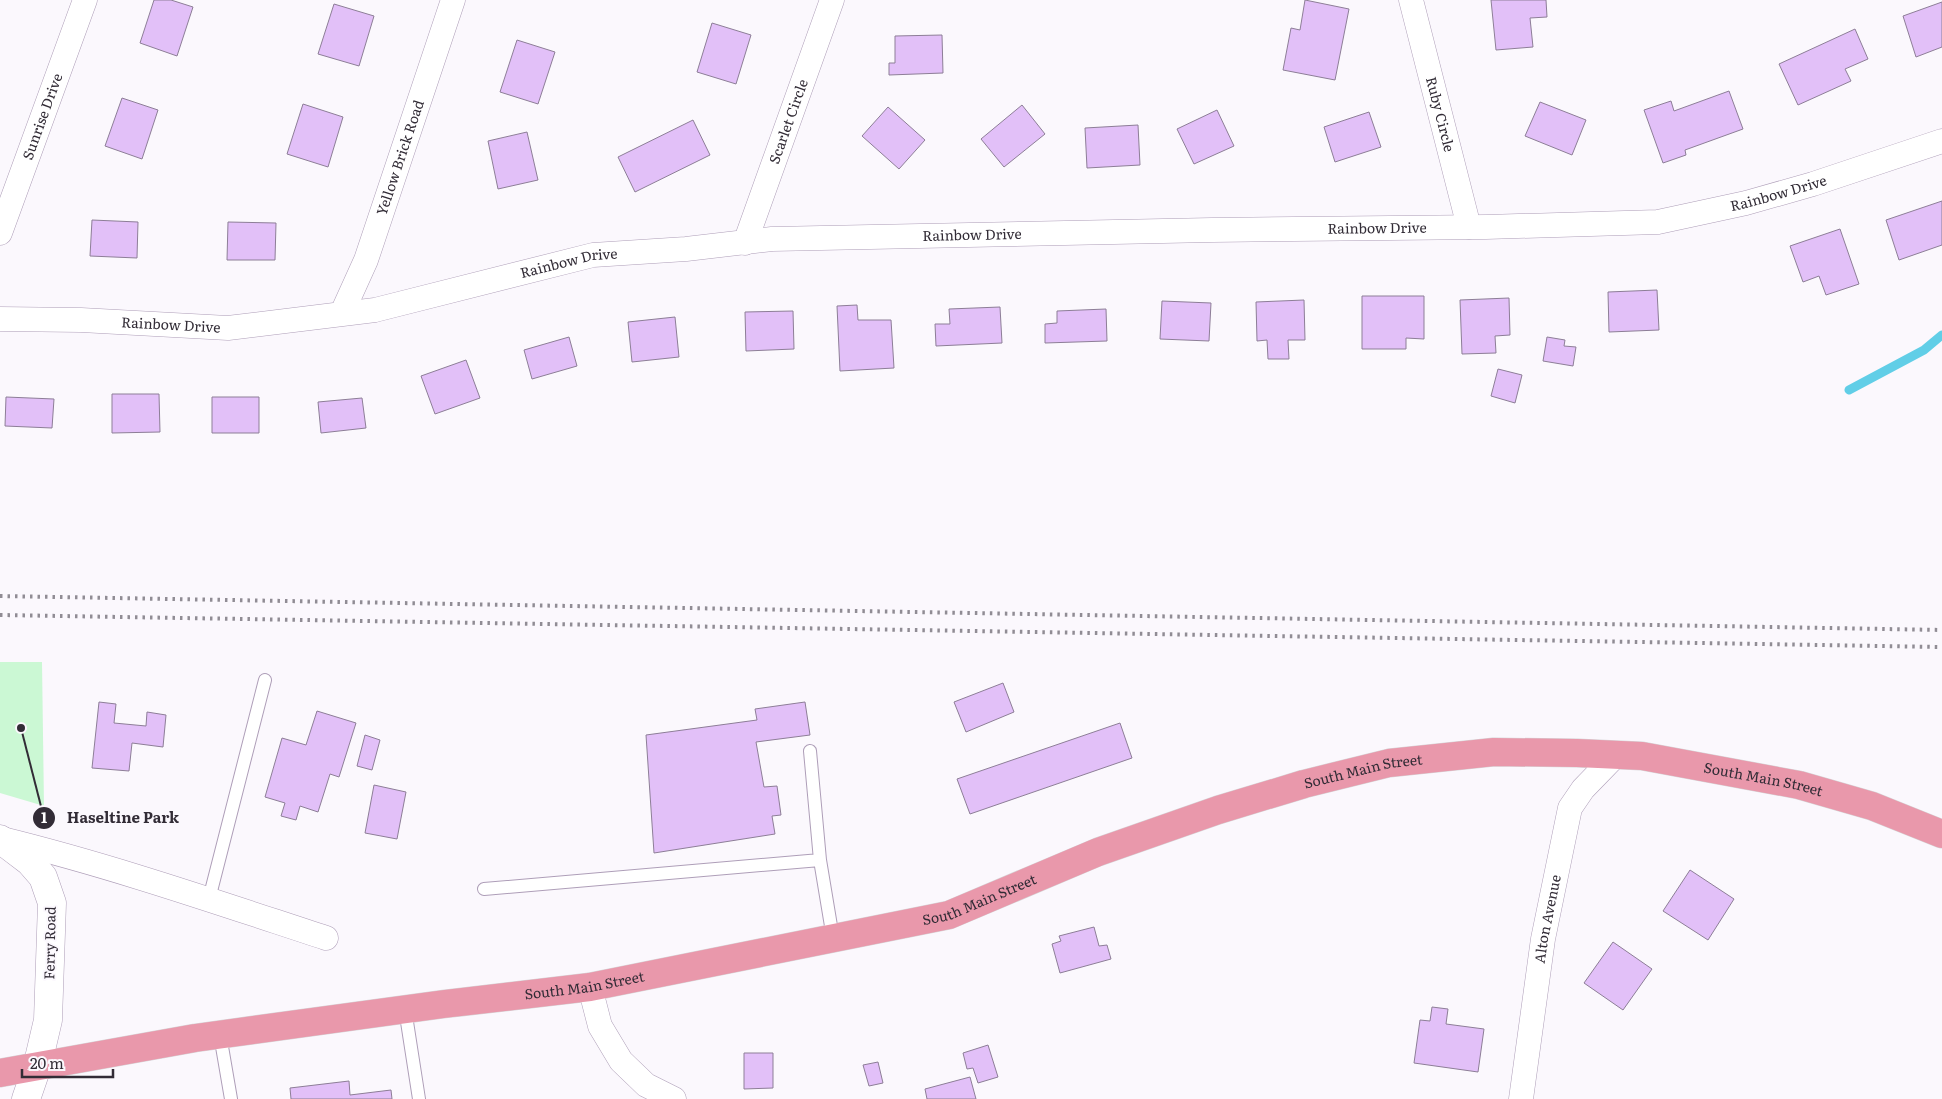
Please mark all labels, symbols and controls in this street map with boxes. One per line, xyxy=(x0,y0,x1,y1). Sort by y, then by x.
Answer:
street label: Sunrise Drive xyxy=(17,70,67,162)
street label: Ruby Circle xyxy=(1422,74,1460,154)
street label: Scarlet Circle xyxy=(763,76,812,166)
street label: Yellow Brick Road xyxy=(371,97,428,218)
street label: Rainbow Drive xyxy=(1728,169,1829,215)
street label: Rainbow Drive xyxy=(1327,217,1427,238)
street label: Rainbow Drive xyxy=(922,223,1022,245)
street label: Rainbow Drive xyxy=(518,242,618,282)
street label: Rainbow Drive xyxy=(121,311,221,337)
street label: South Main Street xyxy=(1302,749,1424,793)
street label: South Main Street xyxy=(1702,757,1826,800)
callout: Haseltine Park xyxy=(31,803,189,833)
text: 1 xyxy=(41,805,47,828)
text: Haseltine Park xyxy=(67,805,180,828)
street label: South Main Street xyxy=(920,868,1039,929)
street label: Alton Avenue xyxy=(1529,873,1565,964)
street label: Ferry Road xyxy=(38,906,60,980)
street label: South Main Street xyxy=(523,965,646,1004)
scale bar xyxy=(22,1046,114,1078)
text: 20 m xyxy=(30,1051,64,1074)

